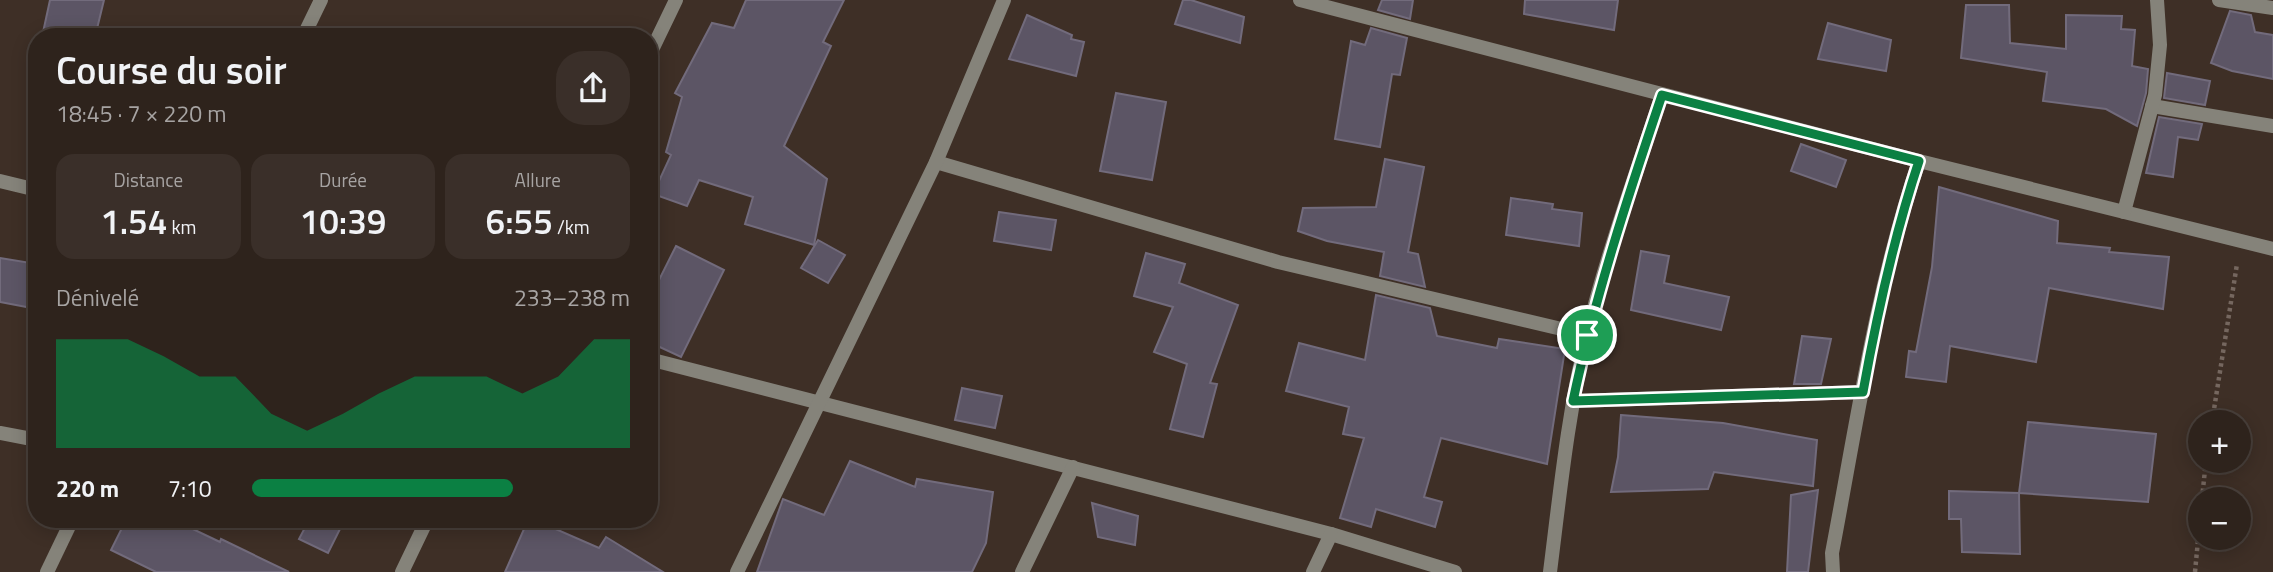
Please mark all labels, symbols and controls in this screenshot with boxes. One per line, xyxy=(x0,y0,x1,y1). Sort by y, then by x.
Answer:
text: Course du soir xyxy=(56,41,287,99)
button: share xyxy=(556,51,630,125)
text: 18:45 · 7 × 220 m xyxy=(56,96,226,131)
text: Distance xyxy=(114,165,183,194)
text: Durée xyxy=(319,165,367,194)
text: Allure xyxy=(515,165,561,194)
text: 1.54 xyxy=(100,194,167,248)
text: 10:39 xyxy=(300,194,386,248)
text: 6:55 xyxy=(486,194,553,248)
text: km xyxy=(167,212,197,241)
text: /km xyxy=(553,212,590,241)
text: Dénivelé xyxy=(56,280,139,315)
text: 233–238 m xyxy=(514,280,630,315)
pin xyxy=(1557,305,1617,365)
icon: arrive xyxy=(1568,316,1606,354)
map controls xyxy=(2188,410,2251,550)
button: + xyxy=(2188,410,2251,473)
text: 220 m xyxy=(56,471,119,506)
text: 7:10 xyxy=(168,471,212,506)
button: − xyxy=(2188,487,2251,550)

